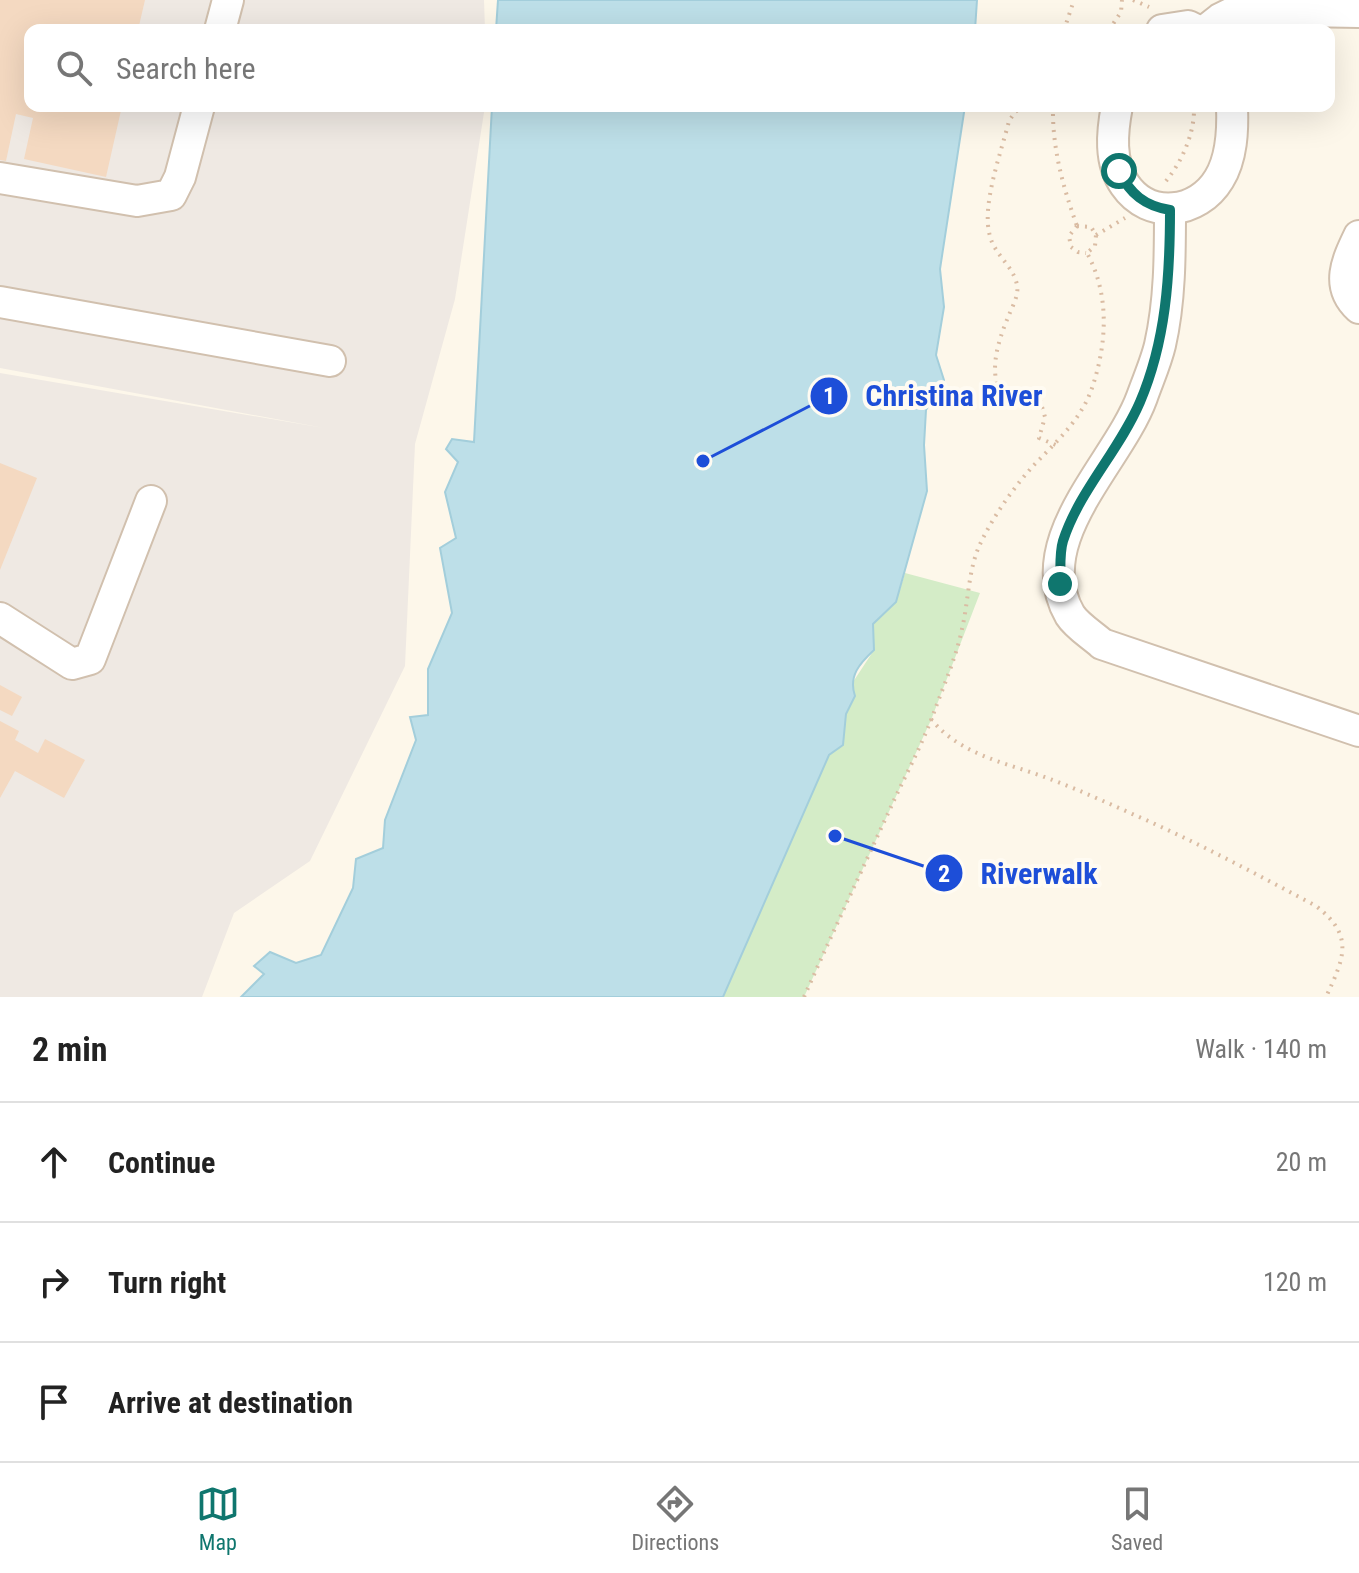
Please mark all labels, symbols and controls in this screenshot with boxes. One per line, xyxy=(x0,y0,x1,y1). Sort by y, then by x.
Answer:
search box xyxy=(24,24,1335,112)
icon: search xyxy=(52,46,96,90)
text: Search here xyxy=(116,51,256,86)
route start xyxy=(1101,153,1137,189)
callout: Christina River xyxy=(809,369,1058,423)
text: Christina River xyxy=(865,378,1043,413)
text: 1 xyxy=(823,382,835,410)
route end xyxy=(1042,566,1078,602)
callout: Riverwalk xyxy=(924,846,1113,900)
text: Riverwalk xyxy=(981,856,1098,891)
text: 2 xyxy=(938,860,950,888)
text: 2 min xyxy=(32,1029,108,1069)
text: Walk · 140 m xyxy=(1195,1034,1327,1064)
icon: ahead xyxy=(32,1140,76,1184)
text: Continue xyxy=(108,1145,215,1180)
text: 20 m xyxy=(1276,1147,1327,1177)
icon: right xyxy=(32,1260,76,1304)
text: Turn right xyxy=(108,1265,226,1300)
text: 120 m xyxy=(1263,1267,1327,1297)
icon: arrive xyxy=(32,1380,76,1424)
text: Arrive at destination xyxy=(108,1385,353,1420)
tab: Map xyxy=(196,1482,240,1555)
tab: Directions xyxy=(631,1482,719,1555)
tab: Saved xyxy=(1111,1482,1163,1555)

